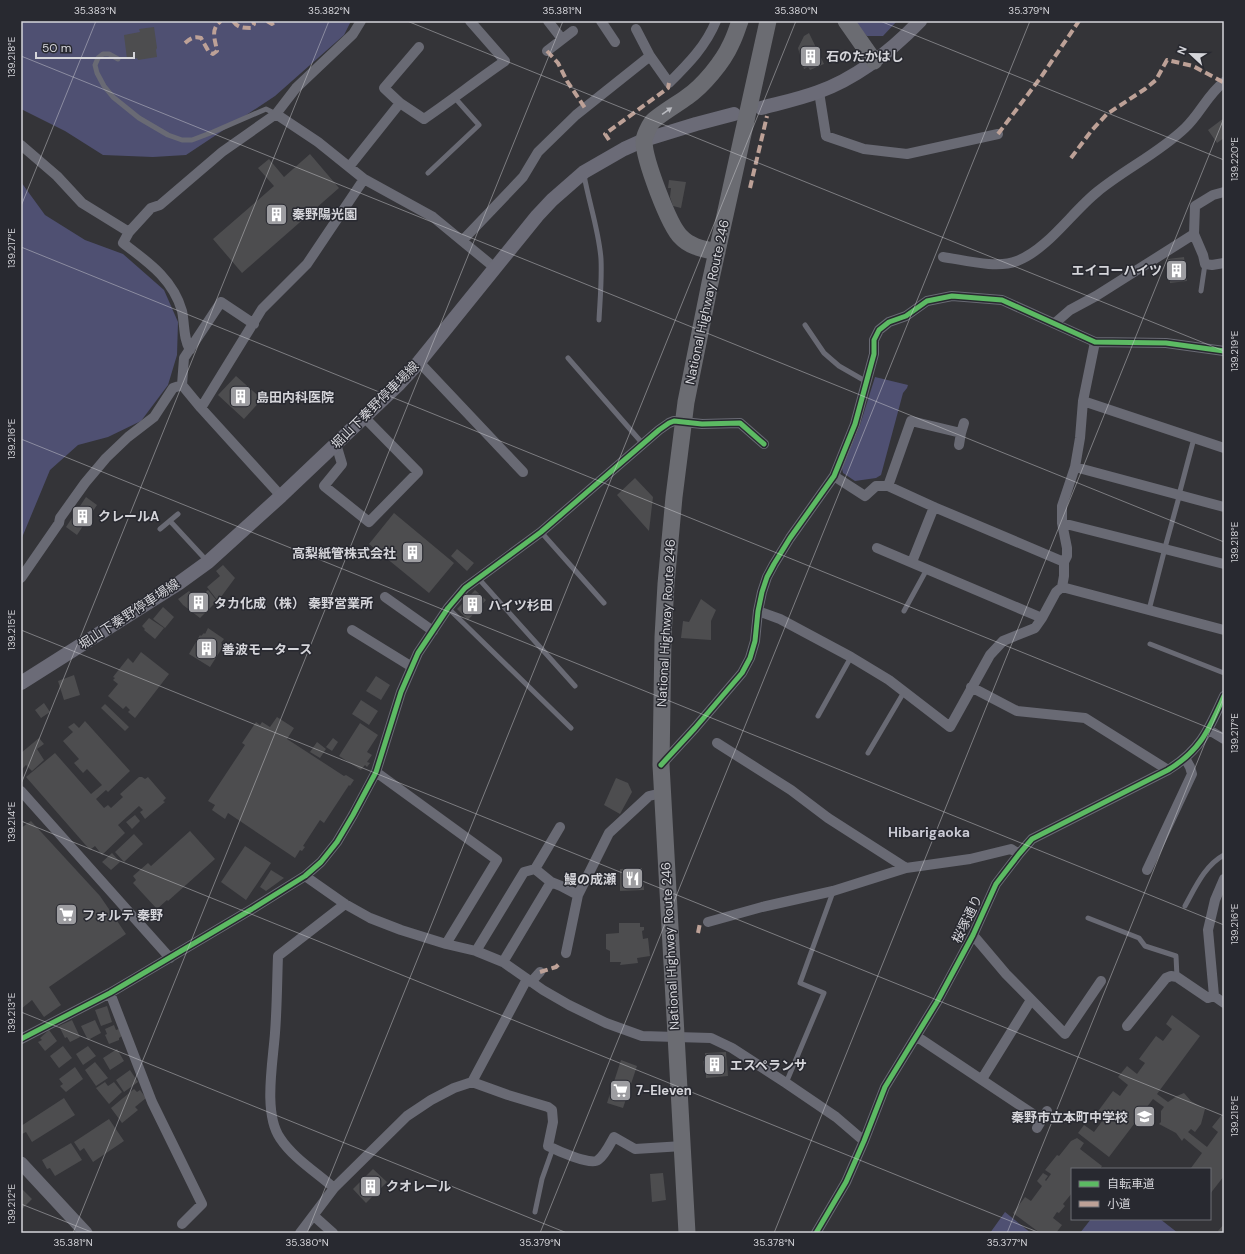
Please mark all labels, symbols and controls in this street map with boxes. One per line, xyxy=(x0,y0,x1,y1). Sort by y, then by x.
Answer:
text: 35.383°N xyxy=(74,4,116,17)
text: 35.382°N xyxy=(308,4,350,17)
text: 35.381°N xyxy=(542,4,582,17)
text: 35.380°N xyxy=(774,4,818,17)
text: 35.379°N xyxy=(1008,4,1050,17)
scale bar xyxy=(36,34,134,60)
north arrow xyxy=(1171,34,1211,74)
text: 139.218°E xyxy=(5,36,18,77)
text: 50 m xyxy=(42,40,71,56)
building icon: 石のたかはし xyxy=(797,43,823,69)
text: N xyxy=(1174,44,1190,57)
place label: 石のたかはし xyxy=(826,48,903,65)
one-way arrow xyxy=(662,107,673,115)
text: 139.220°E xyxy=(1228,137,1241,181)
building icon: 秦野陽光園 xyxy=(263,201,289,227)
place label: 秦野陽光園 xyxy=(292,206,357,223)
street label: National Highway Route 246 xyxy=(681,218,733,386)
text: 139.217°E xyxy=(5,228,18,268)
building icon: エイコーハイツ xyxy=(1164,257,1190,283)
place label: エイコーハイツ xyxy=(1072,262,1162,279)
text: 139.219°E xyxy=(1228,330,1241,371)
street label: 堀山下秦野停車場線 xyxy=(328,358,422,452)
building icon: 島田内科医院 xyxy=(227,384,253,410)
place label: 島田内科医院 xyxy=(256,389,334,406)
text: 139.216°E xyxy=(5,418,18,459)
building icon: クレールA xyxy=(69,503,95,529)
place label: クレールA xyxy=(98,508,159,525)
text: 139.218°E xyxy=(1228,521,1241,562)
street label: National Highway Route 246 xyxy=(653,539,679,707)
building icon: 高梨紙管株式会社 xyxy=(399,540,425,566)
place label: 高梨紙管株式会社 xyxy=(292,545,396,562)
street label: 堀山下秦野停車場線 xyxy=(75,575,183,653)
building icon: タカ化成（株） 秦野営業所 xyxy=(185,590,211,616)
building icon: ハイツ杉田 xyxy=(459,592,485,618)
place label: タカ化成（株） 秦野営業所 xyxy=(214,595,373,612)
place label: ハイツ杉田 xyxy=(488,597,553,614)
text: 139.215°E xyxy=(5,609,18,650)
building icon: 善波モータース xyxy=(193,636,219,662)
place label: 善波モータース xyxy=(222,641,312,658)
text: 139.217°E xyxy=(1228,713,1241,753)
text: 139.214°E xyxy=(5,801,18,842)
district label: Hibarigaoka xyxy=(888,823,970,841)
street label: National Highway Route 246 xyxy=(657,862,683,1030)
restaurant icon: 鰻の成瀬 xyxy=(619,866,645,892)
place label: 鰻の成瀬 xyxy=(564,871,617,888)
street label: 桜塚通り xyxy=(948,892,986,946)
supermarket icon: フォルテ 秦野 xyxy=(54,902,80,928)
text: 139.216°E xyxy=(1228,903,1241,944)
place label: フォルテ 秦野 xyxy=(82,907,163,924)
text: 139.213°E xyxy=(5,992,18,1033)
building icon: エスペランサ xyxy=(702,1052,728,1078)
place label: エスペランサ xyxy=(730,1057,807,1074)
supermarket icon: 7-Eleven xyxy=(607,1077,633,1103)
place label: 7-Eleven xyxy=(636,1082,692,1099)
text: 139.215°E xyxy=(1228,1095,1241,1136)
school or university icon: 秦野市立本町中学校 xyxy=(1131,1104,1157,1130)
place label: 秦野市立本町中学校 xyxy=(1011,1109,1128,1126)
legend xyxy=(1071,1168,1211,1220)
building icon: クオレール xyxy=(357,1173,383,1199)
text: 自転車道 xyxy=(1107,1176,1155,1192)
place label: クオレール xyxy=(386,1178,451,1195)
text: 139.212°E xyxy=(5,1183,18,1224)
text: 小道 xyxy=(1107,1196,1131,1212)
text: 35.381°N xyxy=(53,1236,93,1249)
text: 35.380°N xyxy=(285,1236,329,1249)
text: 35.379°N xyxy=(519,1236,561,1249)
text: 35.378°N xyxy=(753,1236,795,1249)
text: 35.377°N xyxy=(987,1236,1027,1249)

